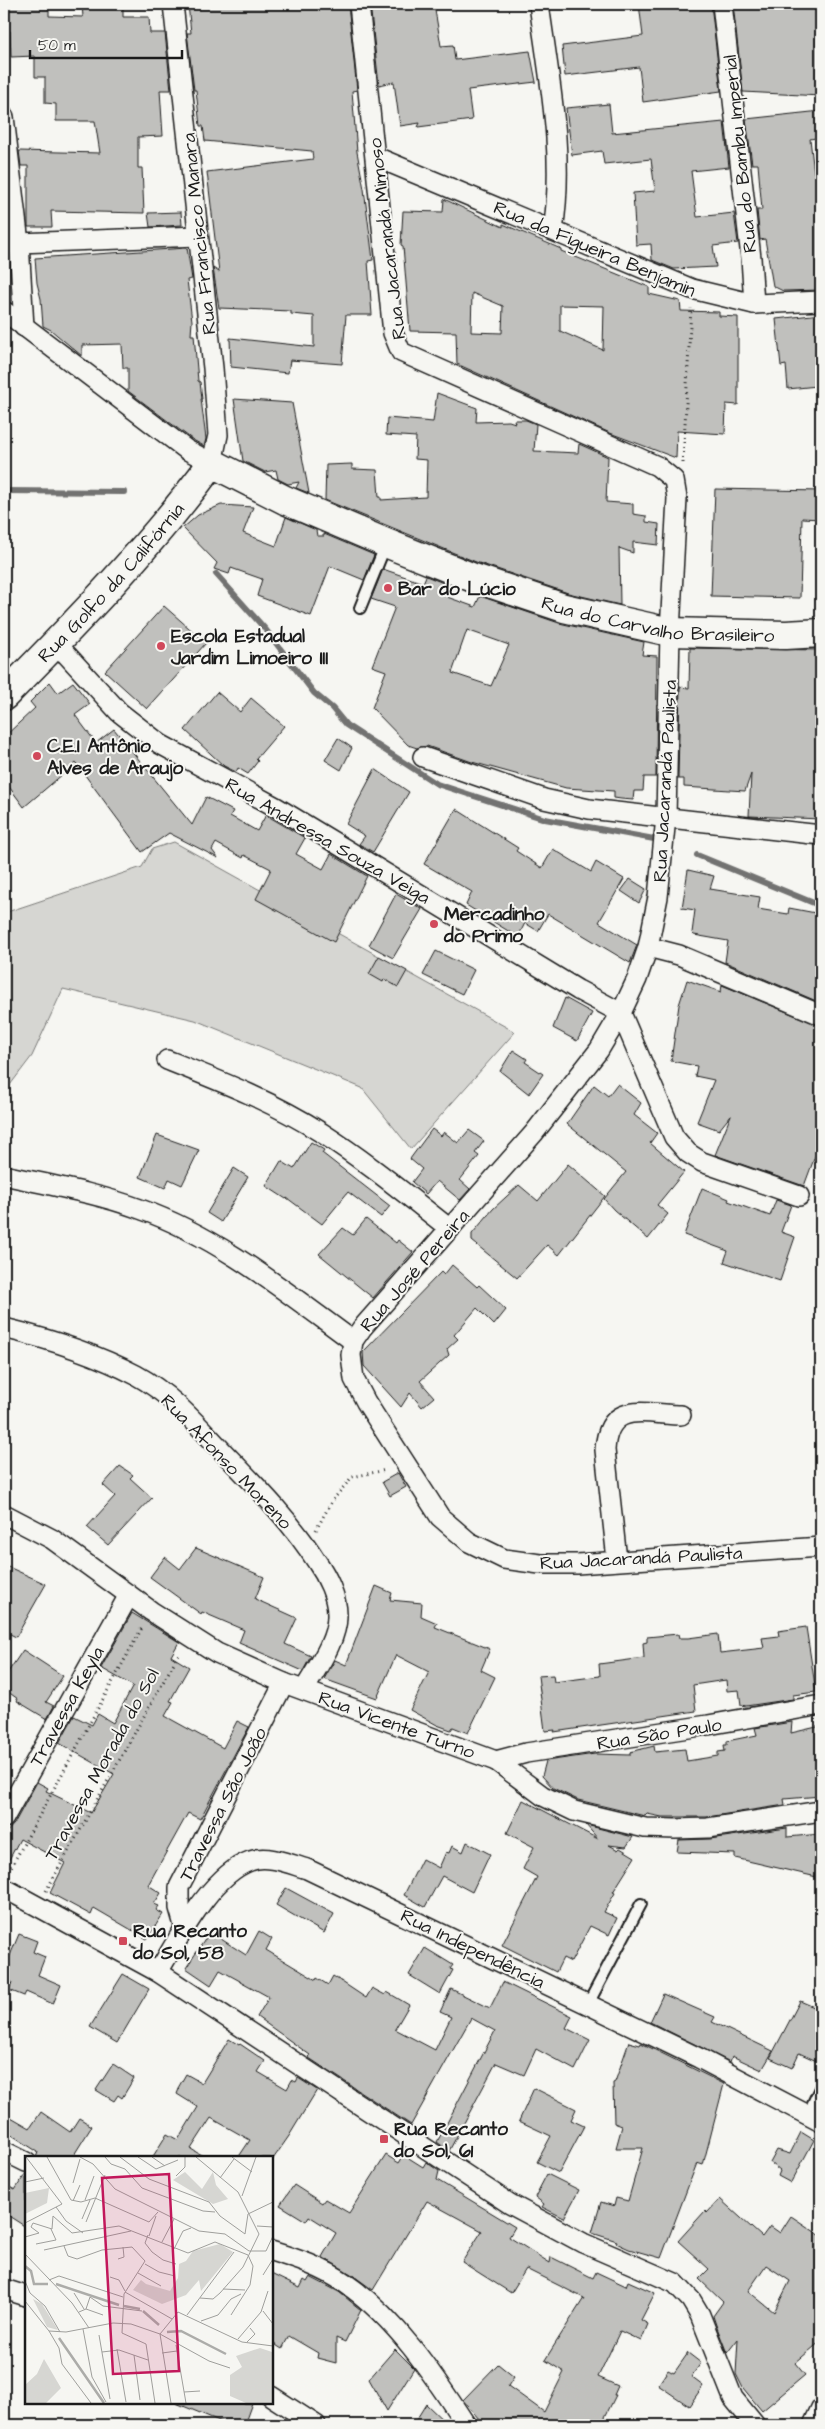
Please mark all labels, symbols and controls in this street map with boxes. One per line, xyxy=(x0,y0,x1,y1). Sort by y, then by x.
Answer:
scale bar xyxy=(30,28,182,60)
text: 50 m xyxy=(38,35,76,56)
street label: Rua do Bambu Imperial xyxy=(717,54,764,254)
street label: Rua Francisco Manara xyxy=(175,131,224,336)
street label: Rua Jacarandá Mimoso xyxy=(362,136,413,341)
street label: Rua da Figueira Benjamin xyxy=(489,194,700,305)
street label: Rua Golfo da Califórnia xyxy=(32,497,192,669)
place label: Bar do Lúcio xyxy=(398,576,516,603)
marker: Bar do Lúcio xyxy=(382,582,394,594)
street label: Rua do Carvalho Brasileiro xyxy=(538,589,775,650)
place label: Escola Estadual Jardim Limoeiro III xyxy=(170,623,328,672)
marker: Escola Estadual Jardim Limoeiro III xyxy=(155,640,167,652)
street label: Rua Jacarandá Paulista xyxy=(647,679,684,883)
place label: C.E.I Antônio Alves de Araujo xyxy=(47,733,183,782)
marker: C.E.I Antônio Alves de Araujo xyxy=(31,750,43,762)
street label: Rua Andressa Souza Veiga xyxy=(219,771,435,912)
place label: Mercadinho do Primo xyxy=(443,901,545,950)
marker: Mercadinho do Primo xyxy=(428,918,440,930)
street label: Rua José Pereira xyxy=(354,1203,476,1338)
street label: Rua Afonso Moreno xyxy=(154,1388,298,1536)
street label: Rua Jacarandá Paulista xyxy=(539,1540,743,1577)
street label: Travessa Keyla xyxy=(23,1642,112,1772)
street label: Travessa Morada do Sol xyxy=(38,1664,166,1866)
street label: Rua Vicente Turno xyxy=(314,1685,479,1766)
street label: Rua São Paulo xyxy=(595,1711,724,1758)
street label: Travessa São João xyxy=(173,1723,274,1886)
street label: Rua Independência xyxy=(396,1903,549,1996)
place label: Rua Recanto do Sol, 58 xyxy=(132,1918,247,1967)
marker: Rua Recanto do Sol, 58 xyxy=(117,1935,129,1947)
place label: Rua Recanto do Sol, 61 xyxy=(393,2116,508,2165)
marker: Rua Recanto do Sol, 61 xyxy=(378,2133,390,2145)
inset map xyxy=(25,2156,272,2404)

